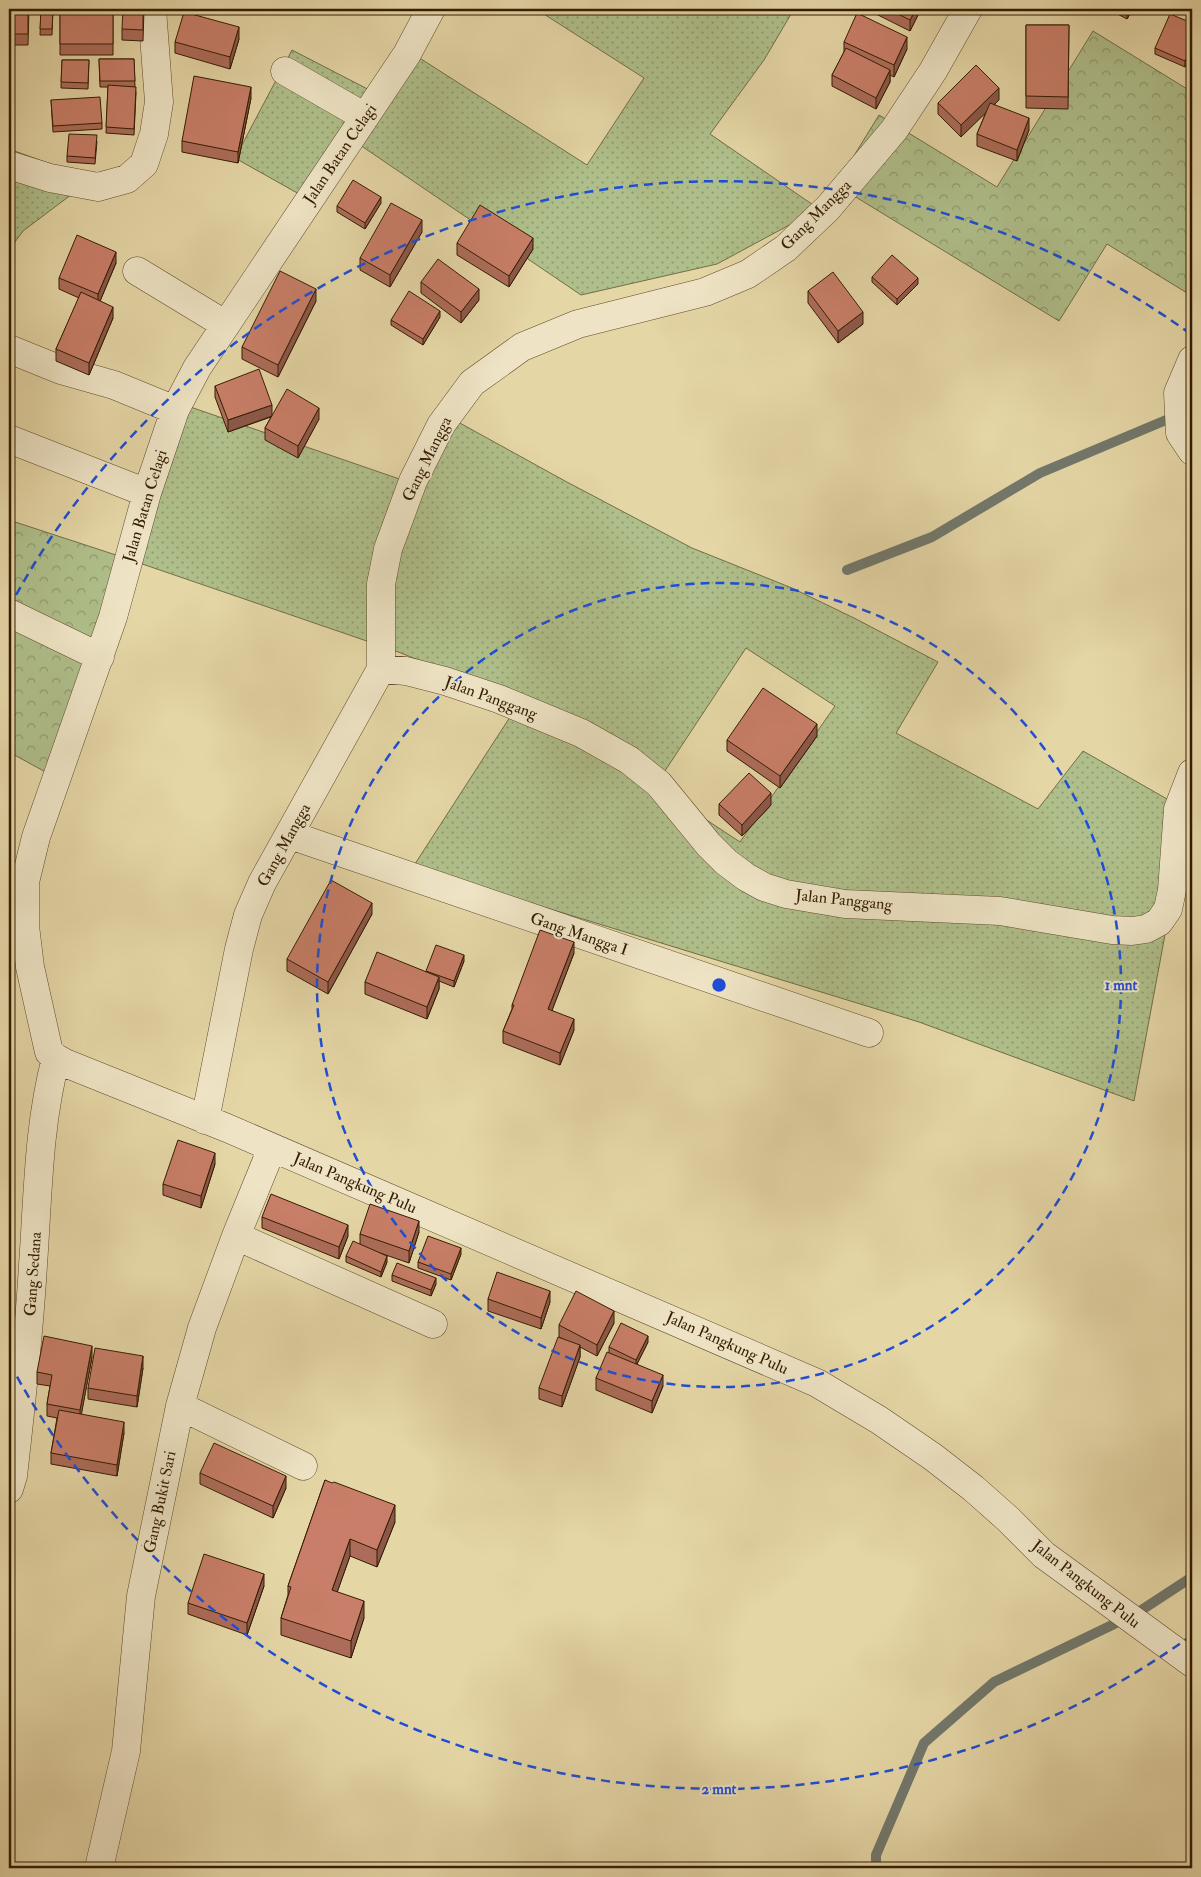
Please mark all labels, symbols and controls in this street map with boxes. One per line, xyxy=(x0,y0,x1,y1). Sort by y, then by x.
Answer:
street label: Jalan Batan Celagi xyxy=(299,100,382,209)
street label: Gang Mangga xyxy=(776,175,856,255)
street label: Gang Mangga xyxy=(398,413,456,505)
street label: Jalan Batan Celagi xyxy=(118,447,173,566)
street label: Jalan Panggang xyxy=(441,672,541,725)
street label: Gang Mangga xyxy=(253,800,315,890)
street label: Jalan Panggang xyxy=(793,885,895,916)
street label: Gang Mangga I xyxy=(528,908,630,960)
centre of rings xyxy=(710,976,728,994)
text: 1 mnt xyxy=(1105,976,1137,995)
street label: Jalan Pangkung Pulu xyxy=(289,1148,420,1219)
street label: Gang Sedana xyxy=(20,1231,46,1317)
street label: Jalan Pangkung Pulu xyxy=(661,1307,791,1380)
street label: Gang Bukit Sari xyxy=(139,1449,181,1555)
street label: Jalan Pangkung Pulu xyxy=(1026,1535,1144,1633)
text: 2 mnt xyxy=(702,1780,737,1799)

